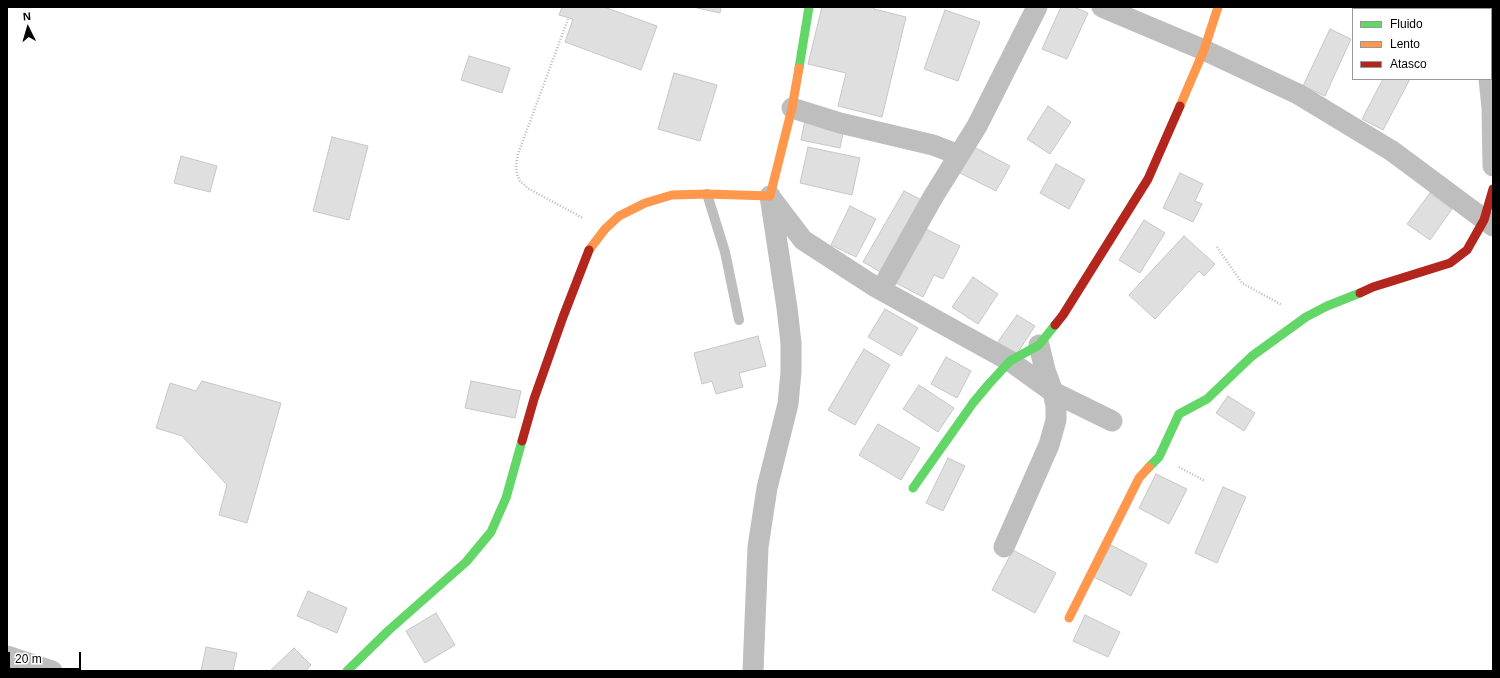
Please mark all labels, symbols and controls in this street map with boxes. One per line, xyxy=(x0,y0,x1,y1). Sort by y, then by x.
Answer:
north arrow xyxy=(8,8,48,48)
legend xyxy=(1352,8,1492,80)
text: N xyxy=(22,10,31,22)
text: Fluido xyxy=(1390,17,1423,31)
text: Lento xyxy=(1390,37,1420,51)
text: Atasco xyxy=(1390,57,1427,71)
scale bar xyxy=(10,644,83,670)
text: 20 m xyxy=(15,652,42,666)

